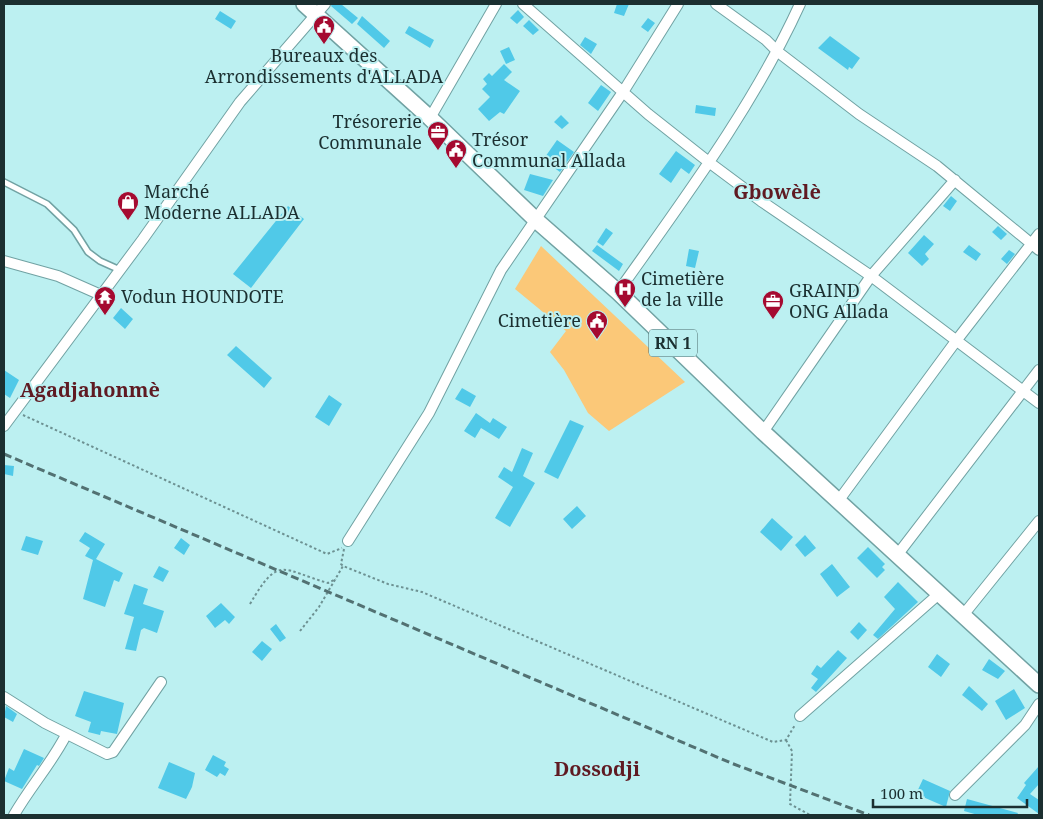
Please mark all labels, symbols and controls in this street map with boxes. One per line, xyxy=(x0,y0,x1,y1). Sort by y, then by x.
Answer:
public building icon: Bureaux des Arrondissements d'ALLADA xyxy=(312,14,336,45)
place label: Bureaux des Arrondissements d'ALLADA xyxy=(205,43,444,88)
place label: Trésorerie Communale xyxy=(318,109,422,154)
office icon: Trésorerie Communale xyxy=(426,120,450,151)
place label: Trésor Communal Allada xyxy=(472,127,626,172)
public building icon: Trésor Communal Allada xyxy=(444,138,468,169)
district label: Gbowèlè xyxy=(733,178,821,205)
place label: Marché Moderne ALLADA xyxy=(144,179,300,224)
shop icon: Marché Moderne ALLADA xyxy=(116,190,140,221)
place label: Cimetière de la ville xyxy=(641,266,724,311)
hospital icon: Cimetière de la ville xyxy=(613,277,637,308)
place label: GRAIND ONG Allada xyxy=(789,278,889,323)
place label: Vodun HOUNDOTE xyxy=(121,284,284,308)
temple icon: Vodun HOUNDOTE xyxy=(93,285,117,316)
office icon: GRAIND ONG Allada xyxy=(761,289,785,320)
place label: Cimetière xyxy=(498,308,581,332)
public building icon: Cimetière xyxy=(585,309,609,340)
road number: RN 1 xyxy=(649,329,697,356)
district label: Agadjahonmè xyxy=(20,376,160,403)
district label: Dossodji xyxy=(554,755,640,782)
scale bar xyxy=(873,776,1027,808)
text: 100 m xyxy=(880,783,923,803)

